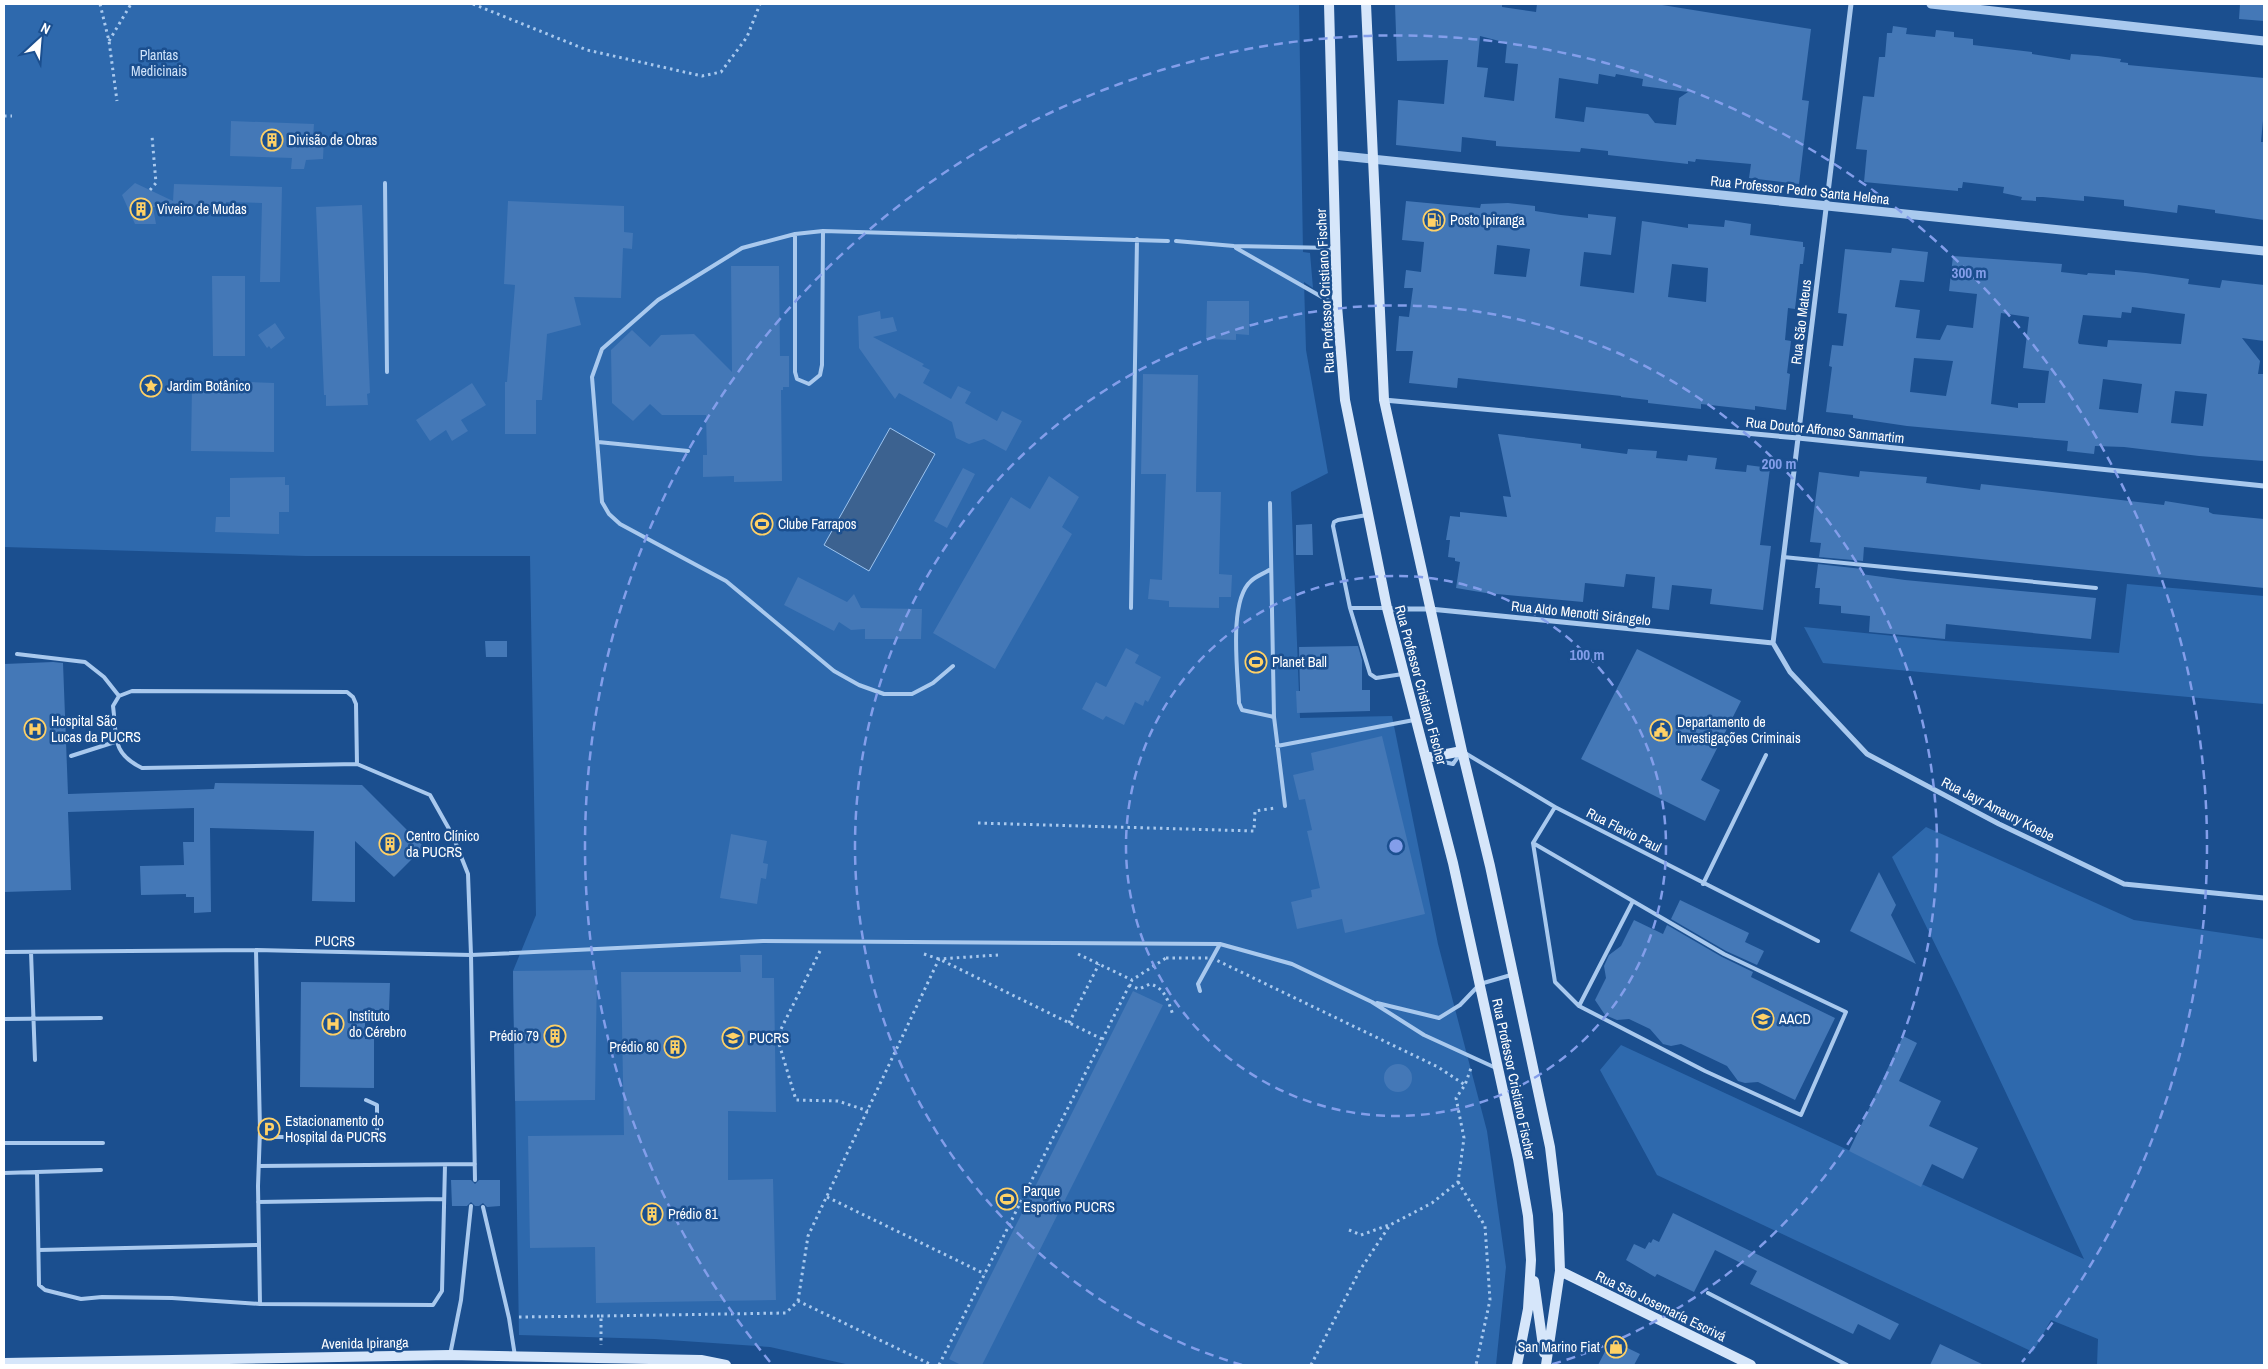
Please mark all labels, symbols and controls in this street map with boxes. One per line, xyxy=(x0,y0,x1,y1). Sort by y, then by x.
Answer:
north arrow xyxy=(15,15,65,65)
text: N xyxy=(38,18,53,38)
park label: Plantas Medicinais xyxy=(131,46,187,80)
building icon: Divisão de Obras xyxy=(260,128,284,152)
place label: Divisão de Obras xyxy=(288,131,378,149)
street label: Rua Professor Pedro Santa Helena xyxy=(1710,172,1891,208)
building icon: Viveiro de Mudas xyxy=(129,197,153,221)
place label: Viveiro de Mudas xyxy=(157,200,247,218)
street label: Rua Professor Cristiano Fischer xyxy=(1312,208,1338,374)
fuel station icon: Posto Ipiranga xyxy=(1422,208,1446,232)
place label: Posto Ipiranga xyxy=(1450,211,1525,229)
text: 300 m xyxy=(1952,262,1986,283)
street label: Rua São Mateus xyxy=(1787,278,1815,366)
place icon: Jardim Botânico xyxy=(139,374,163,398)
place label: Jardim Botânico xyxy=(167,377,251,395)
street label: Rua Doutor Affonso Sanmartim xyxy=(1745,413,1905,447)
text: 200 m xyxy=(1762,453,1796,474)
sports icon: Clube Farrapos xyxy=(750,512,774,536)
place label: Clube Farrapos xyxy=(778,515,857,533)
street label: Rua Aldo Menotti Sirângelo xyxy=(1510,597,1652,629)
street label: Rua Professor Cristiano Fischer xyxy=(1391,603,1451,767)
text: 100 m xyxy=(1570,644,1604,665)
sports icon: Planet Ball xyxy=(1244,650,1268,674)
place label: Planet Ball xyxy=(1272,653,1327,671)
place label: Hospital São Lucas da PUCRS xyxy=(51,712,141,746)
place label: Departamento de Investigações Criminais xyxy=(1677,713,1801,747)
hospital icon: Hospital São Lucas da PUCRS xyxy=(23,717,47,741)
public building icon: Departamento de Investigações Criminais xyxy=(1649,718,1673,742)
street label: Rua Jayr Amaury Koebe xyxy=(1938,773,2058,845)
street label: Rua Flavio Paul xyxy=(1584,803,1664,857)
place label: Centro Clínico da PUCRS xyxy=(406,827,479,861)
building icon: Centro Clínico da PUCRS xyxy=(378,832,402,856)
centre of rings xyxy=(1387,837,1405,855)
street label: PUCRS xyxy=(315,932,356,950)
street label: Rua Professor Cristiano Fischer xyxy=(1488,997,1540,1162)
place label: Instituto do Cérebro xyxy=(349,1007,406,1041)
school or university icon: AACD xyxy=(1751,1007,1775,1031)
place label: AACD xyxy=(1778,1010,1811,1028)
hospital icon: Instituto do Cérebro xyxy=(321,1012,345,1036)
building icon: Prédio 79 xyxy=(543,1024,567,1048)
school or university icon: PUCRS xyxy=(721,1026,745,1050)
place label: Prédio 79 xyxy=(489,1027,539,1045)
place label: PUCRS xyxy=(749,1029,790,1047)
building icon: Prédio 80 xyxy=(663,1035,687,1059)
place label: Prédio 80 xyxy=(609,1038,659,1056)
place label: Estacionamento do Hospital da PUCRS xyxy=(285,1112,387,1146)
parking icon: Estacionamento do Hospital da PUCRS xyxy=(257,1117,281,1141)
place label: Parque Esportivo PUCRS xyxy=(1023,1182,1115,1216)
sports icon: Parque Esportivo PUCRS xyxy=(995,1187,1019,1211)
building icon: Prédio 81 xyxy=(640,1202,664,1226)
place label: Prédio 81 xyxy=(668,1205,718,1223)
street label: Rua São Josemaría Escrivá xyxy=(1593,1267,1730,1346)
street label: Avenida Ipiranga xyxy=(320,1333,409,1353)
shop icon: San Marino Fiat xyxy=(1604,1335,1628,1359)
place label: San Marino Fiat xyxy=(1518,1338,1600,1356)

